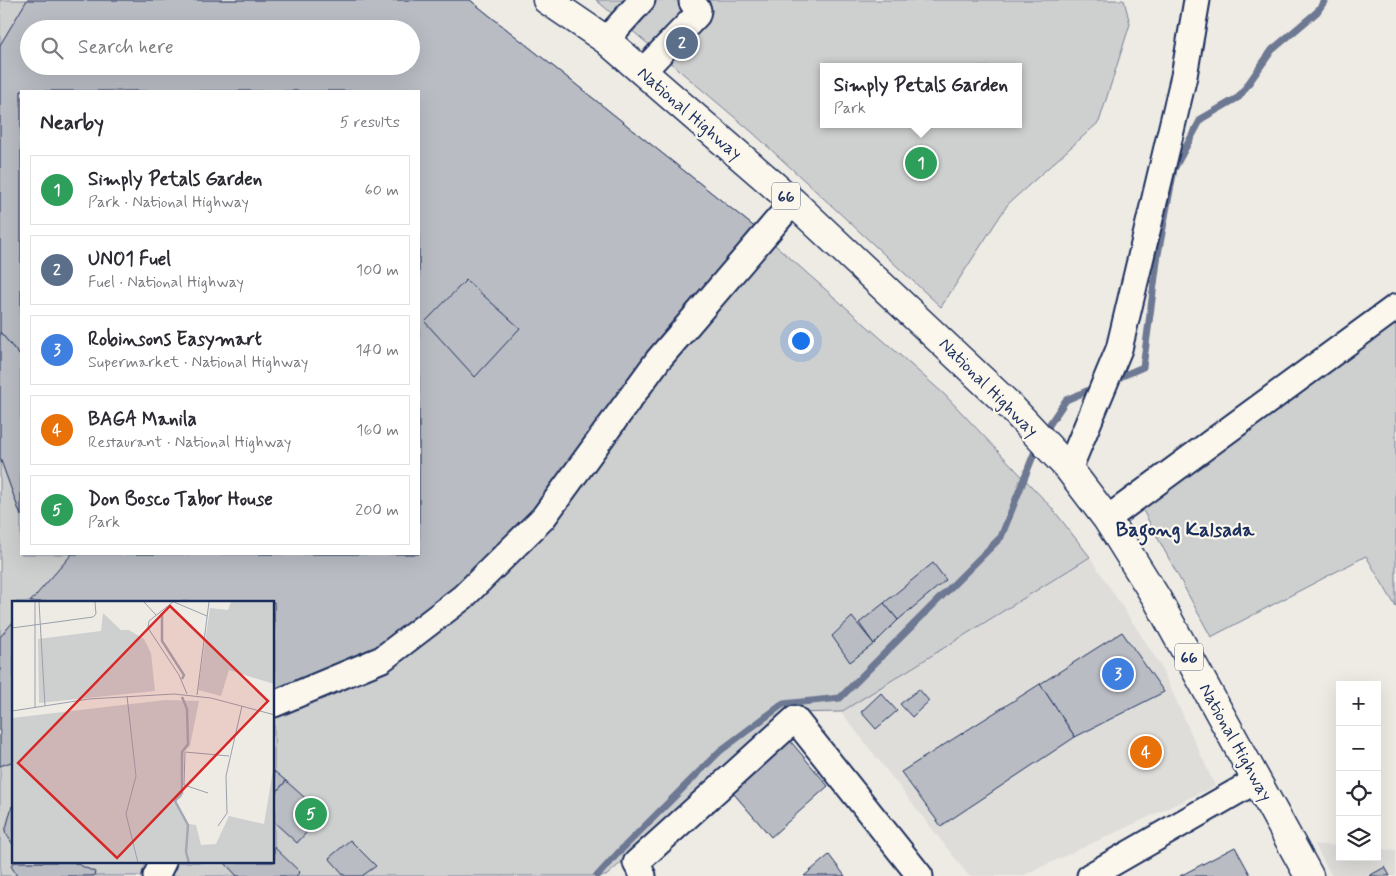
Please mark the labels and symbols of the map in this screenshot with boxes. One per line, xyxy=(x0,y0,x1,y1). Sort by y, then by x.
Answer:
pin: 2 xyxy=(666,24,698,62)
street label: National Highway xyxy=(632,62,747,166)
pin: 1 xyxy=(905,144,937,182)
road number: 66 xyxy=(772,182,800,210)
your location xyxy=(788,328,814,354)
street label: National Highway xyxy=(933,333,1043,443)
district label: Bagong Kalsada xyxy=(1116,517,1255,546)
inset map xyxy=(12,601,275,864)
road number: 66 xyxy=(1175,644,1203,670)
pin: 3 xyxy=(1102,655,1134,693)
street label: National Highway xyxy=(1193,679,1277,806)
pin: 4 xyxy=(1130,733,1162,771)
pin: 5 xyxy=(295,795,327,833)

